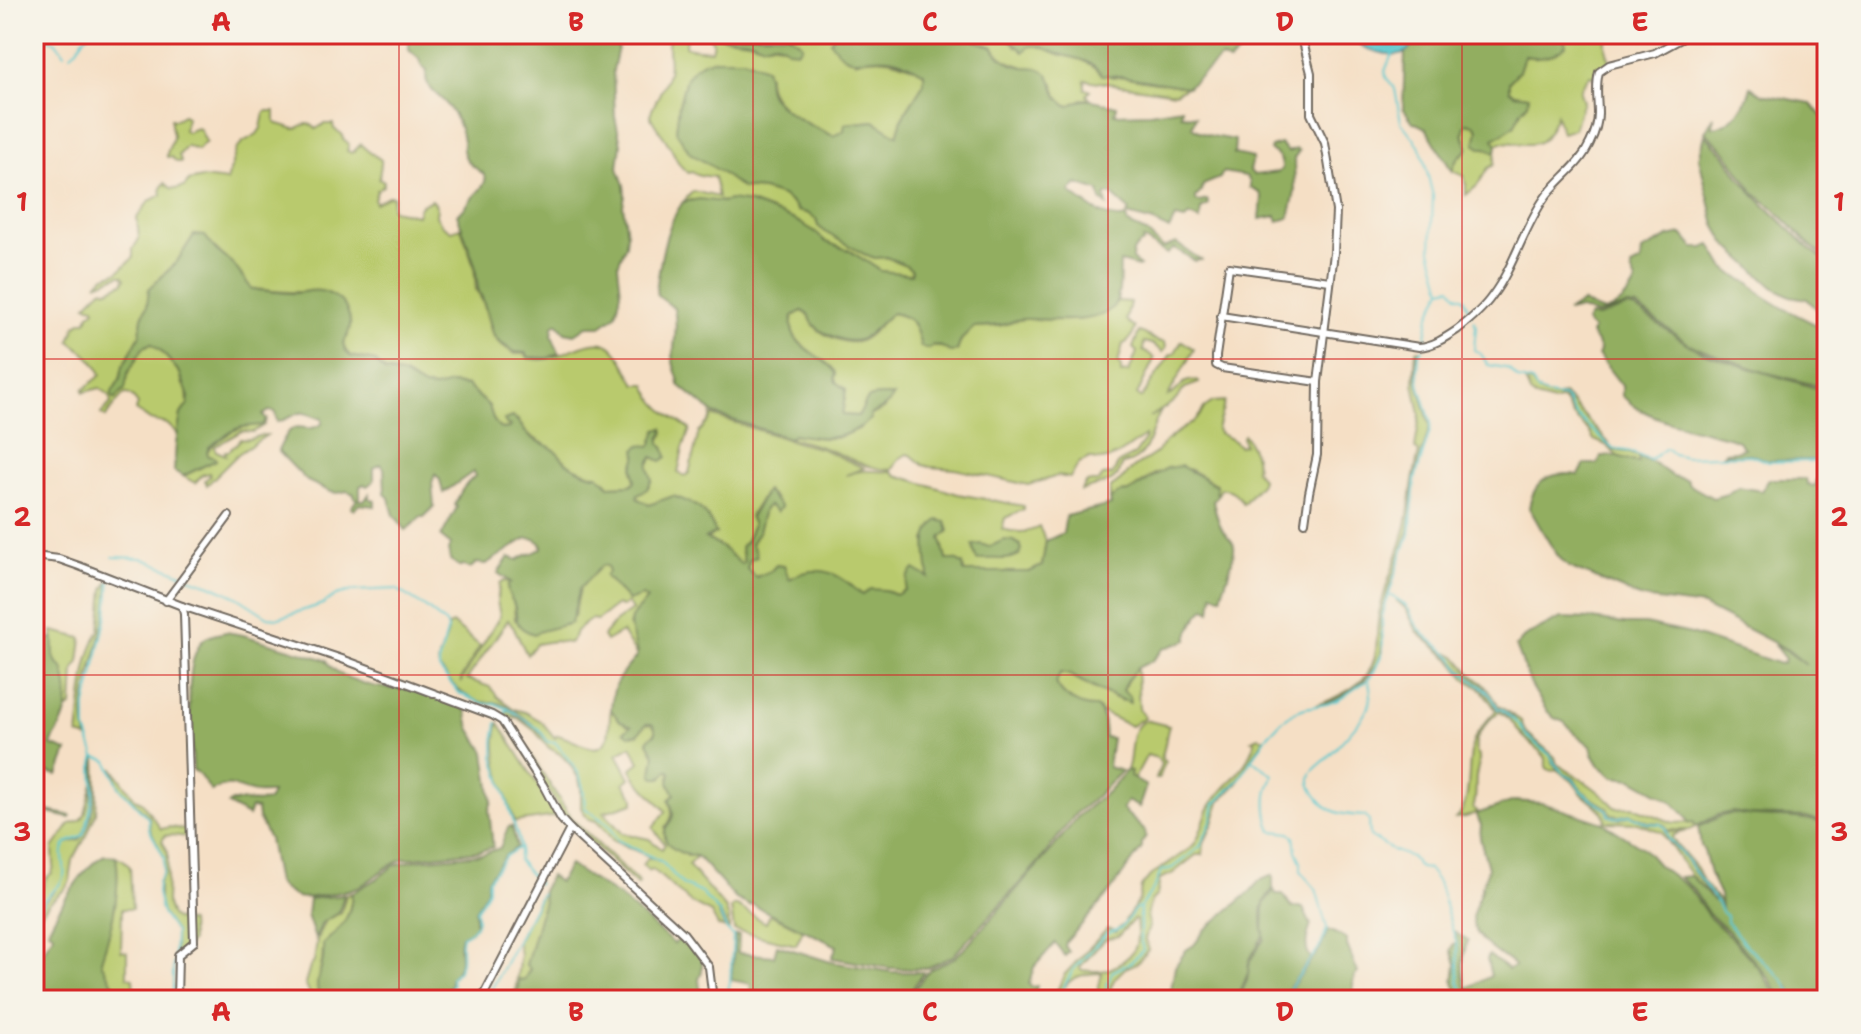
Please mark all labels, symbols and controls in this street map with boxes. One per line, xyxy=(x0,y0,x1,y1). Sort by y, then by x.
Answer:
text: A xyxy=(211,4,231,39)
text: B xyxy=(568,4,584,39)
text: C xyxy=(922,4,938,39)
text: D xyxy=(1276,4,1294,39)
text: E xyxy=(1631,4,1649,39)
text: 1 xyxy=(16,184,28,219)
text: 1 xyxy=(1833,184,1845,219)
text: 2 xyxy=(13,499,31,534)
text: 2 xyxy=(1830,499,1848,534)
text: 3 xyxy=(13,814,31,849)
text: 3 xyxy=(1830,814,1848,849)
text: A xyxy=(211,994,231,1029)
text: B xyxy=(568,994,584,1029)
text: C xyxy=(922,994,938,1029)
text: D xyxy=(1276,994,1294,1029)
text: E xyxy=(1631,994,1649,1029)

